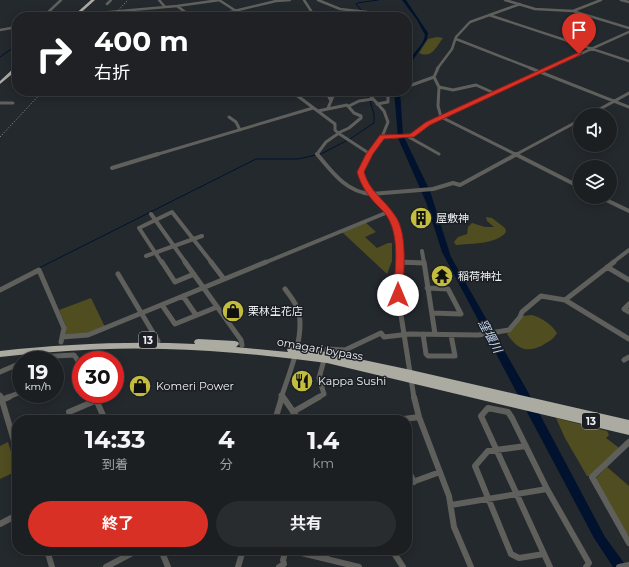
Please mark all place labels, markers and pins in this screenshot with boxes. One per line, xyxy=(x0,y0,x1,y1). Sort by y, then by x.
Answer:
pin xyxy=(562,13,596,54)
building icon: 屋敷神 xyxy=(408,205,434,231)
place label: 屋敷神 xyxy=(436,211,469,225)
temple icon: 稲荷神社 xyxy=(429,263,455,289)
place label: 稲荷神社 xyxy=(458,269,502,283)
shop icon: 栗林生花店 xyxy=(220,298,246,324)
place label: 栗林生花店 xyxy=(248,304,303,318)
restaurant icon: Kappa Sushi xyxy=(289,368,315,394)
shop icon: Komeri Power xyxy=(127,373,153,399)
place label: Kappa Sushi xyxy=(318,374,386,388)
place label: Komeri Power xyxy=(156,379,234,393)

